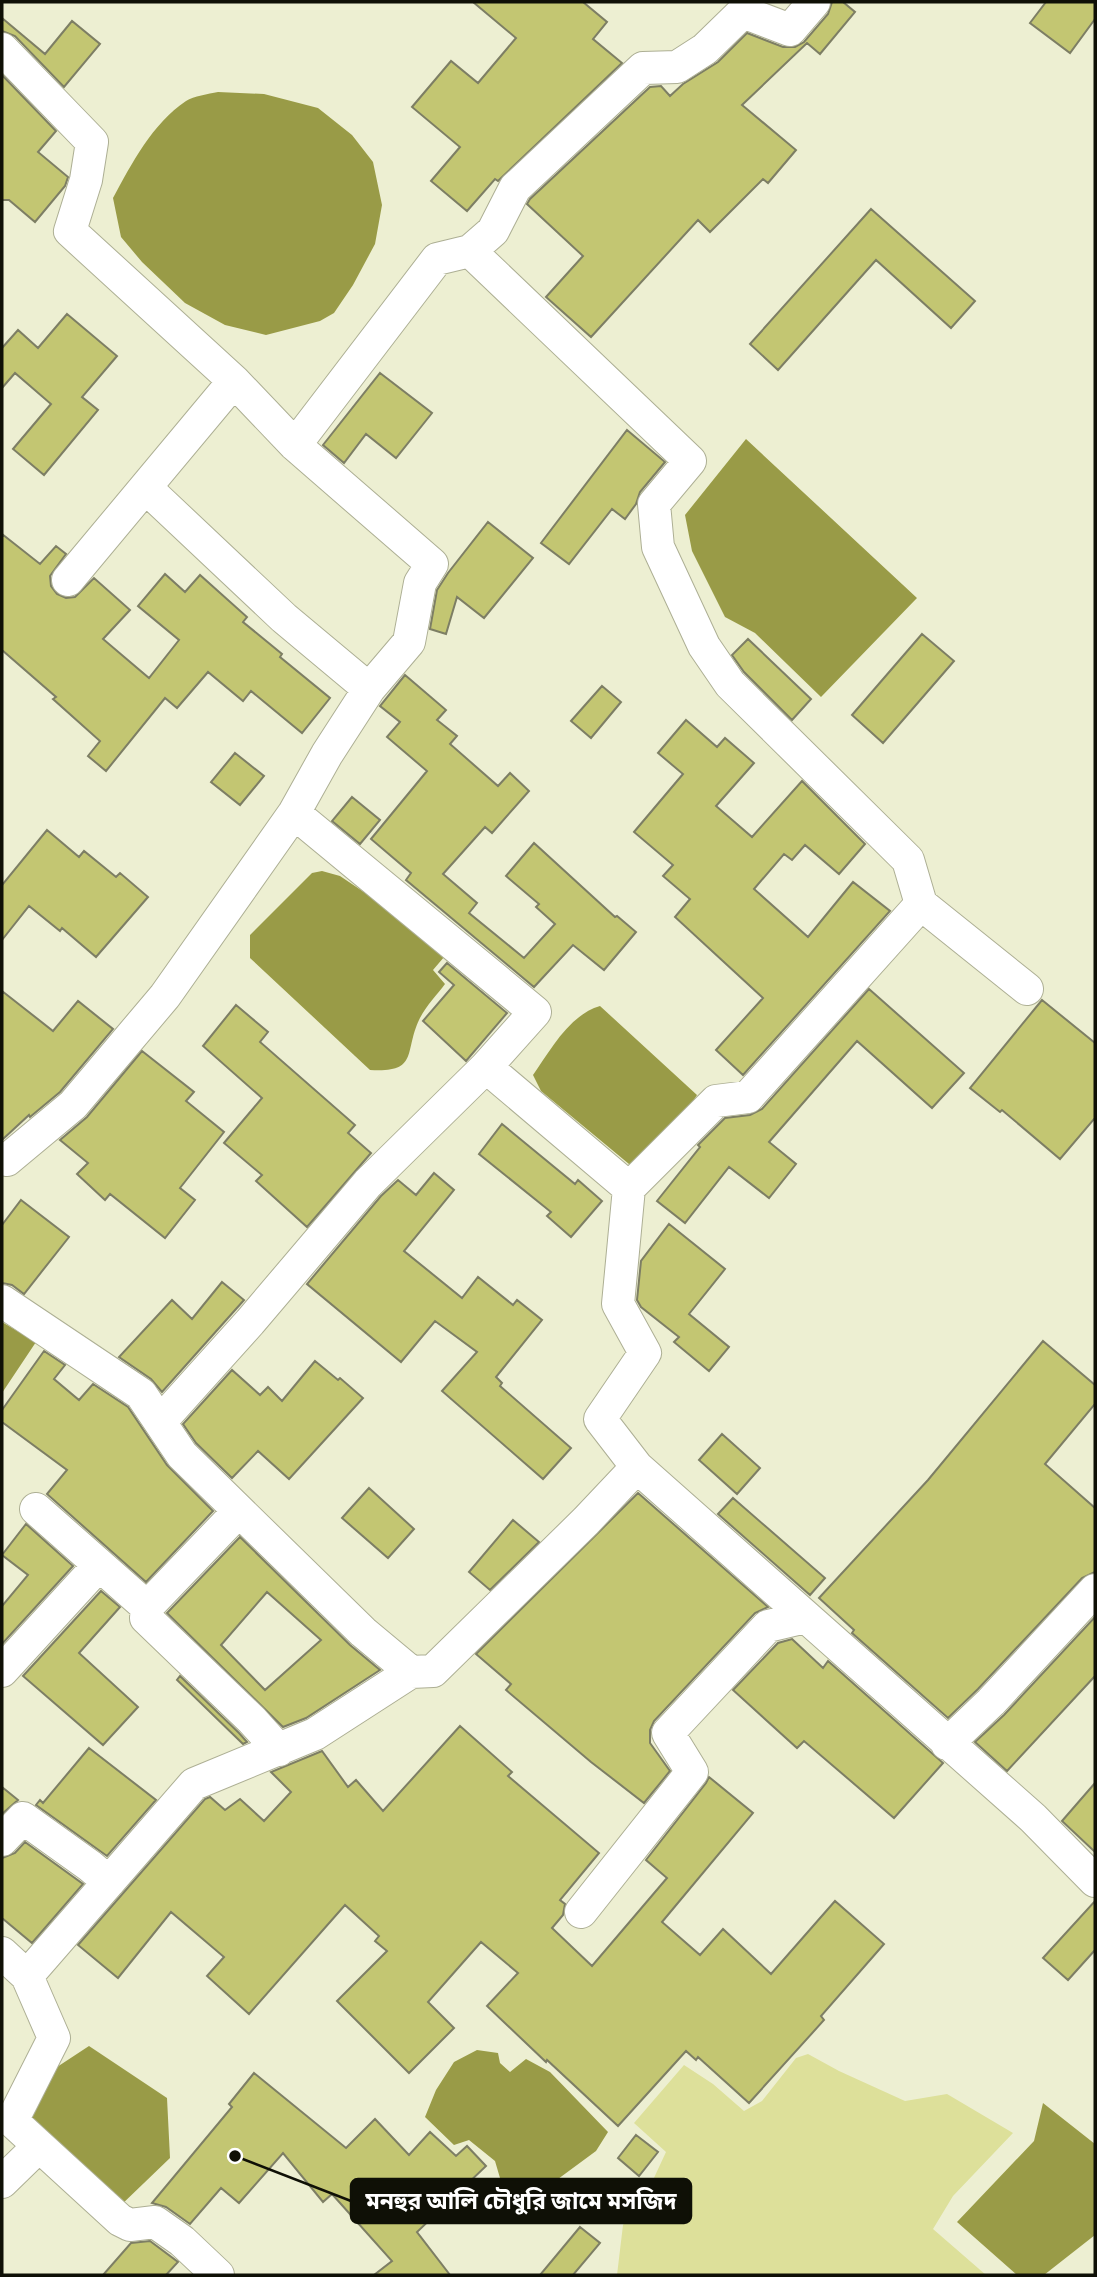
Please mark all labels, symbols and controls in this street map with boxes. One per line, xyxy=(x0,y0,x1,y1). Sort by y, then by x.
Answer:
callout: মনহুর আলি চৌধুরি জামে মসজিদ xyxy=(351,2179,691,2223)
text: মনহুর আলি চৌধুরি জামে মসজিদ xyxy=(364,2187,678,2215)

